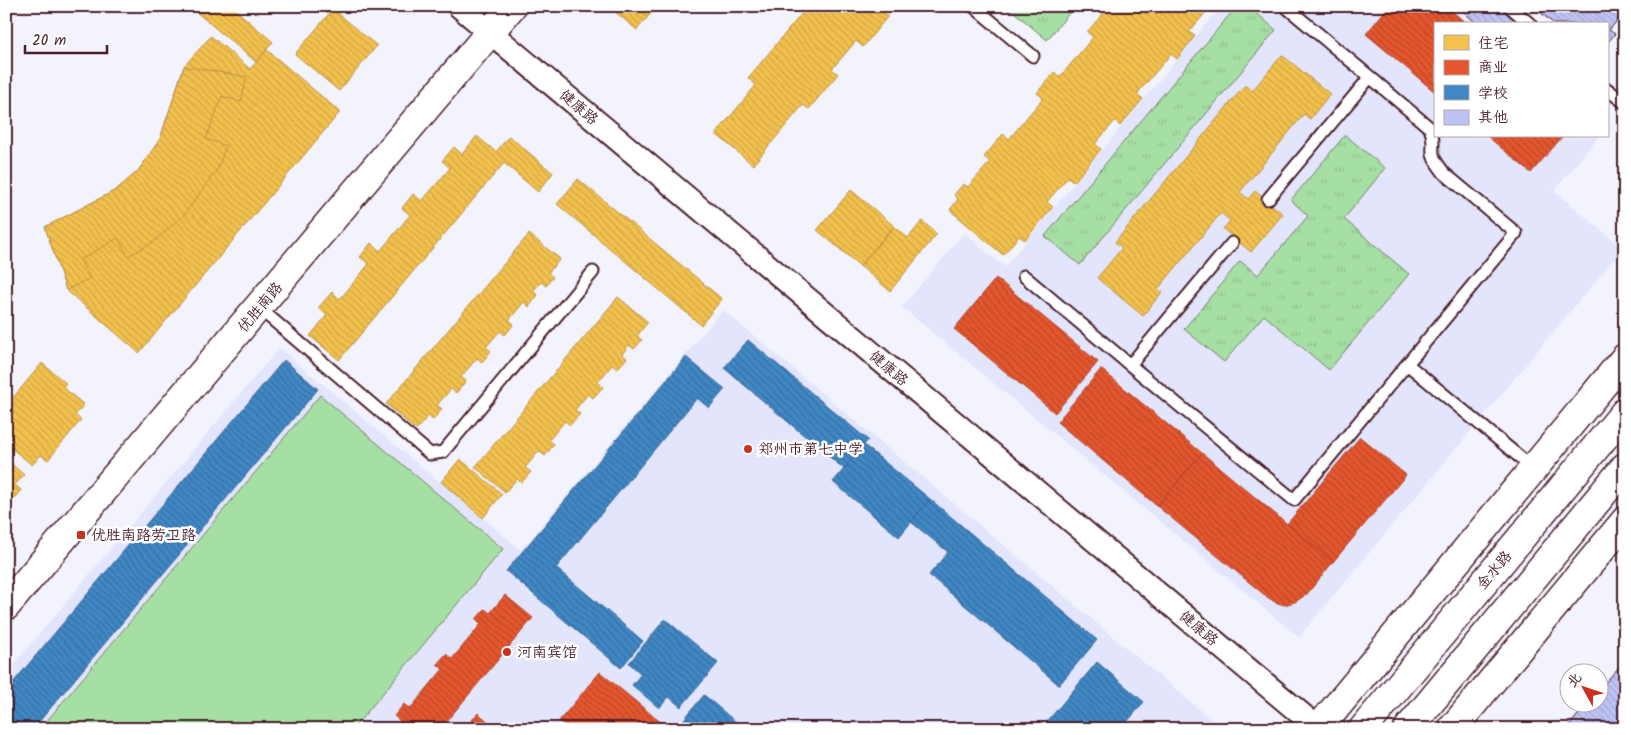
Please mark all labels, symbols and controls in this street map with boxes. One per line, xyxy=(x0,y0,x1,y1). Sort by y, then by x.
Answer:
scale bar xyxy=(25,22,108,54)
legend xyxy=(1434,22,1608,138)
text: 20 m xyxy=(32,29,66,53)
text: 住宅 xyxy=(1478,32,1508,56)
text: 商业 xyxy=(1478,56,1508,80)
text: 学校 xyxy=(1478,82,1508,106)
street label: 健康路 xyxy=(553,84,603,131)
text: 其他 xyxy=(1478,106,1508,130)
street label: 优胜南路 xyxy=(232,277,289,338)
street label: 健康路 xyxy=(863,345,913,392)
place label: 郑州市第七中学 xyxy=(758,438,863,462)
marker: 郑州市第七中学 xyxy=(742,443,754,455)
place label: 优胜南路劳卫路 xyxy=(91,524,196,548)
marker: 优胜南路劳卫路 xyxy=(75,529,87,541)
street label: 金水路 xyxy=(1471,546,1518,596)
street label: 健康路 xyxy=(1173,605,1223,652)
place label: 河南宾馆 xyxy=(517,641,577,665)
marker: 河南宾馆 xyxy=(501,646,513,658)
north arrow xyxy=(1558,662,1608,712)
text: 北 xyxy=(1562,668,1588,693)

